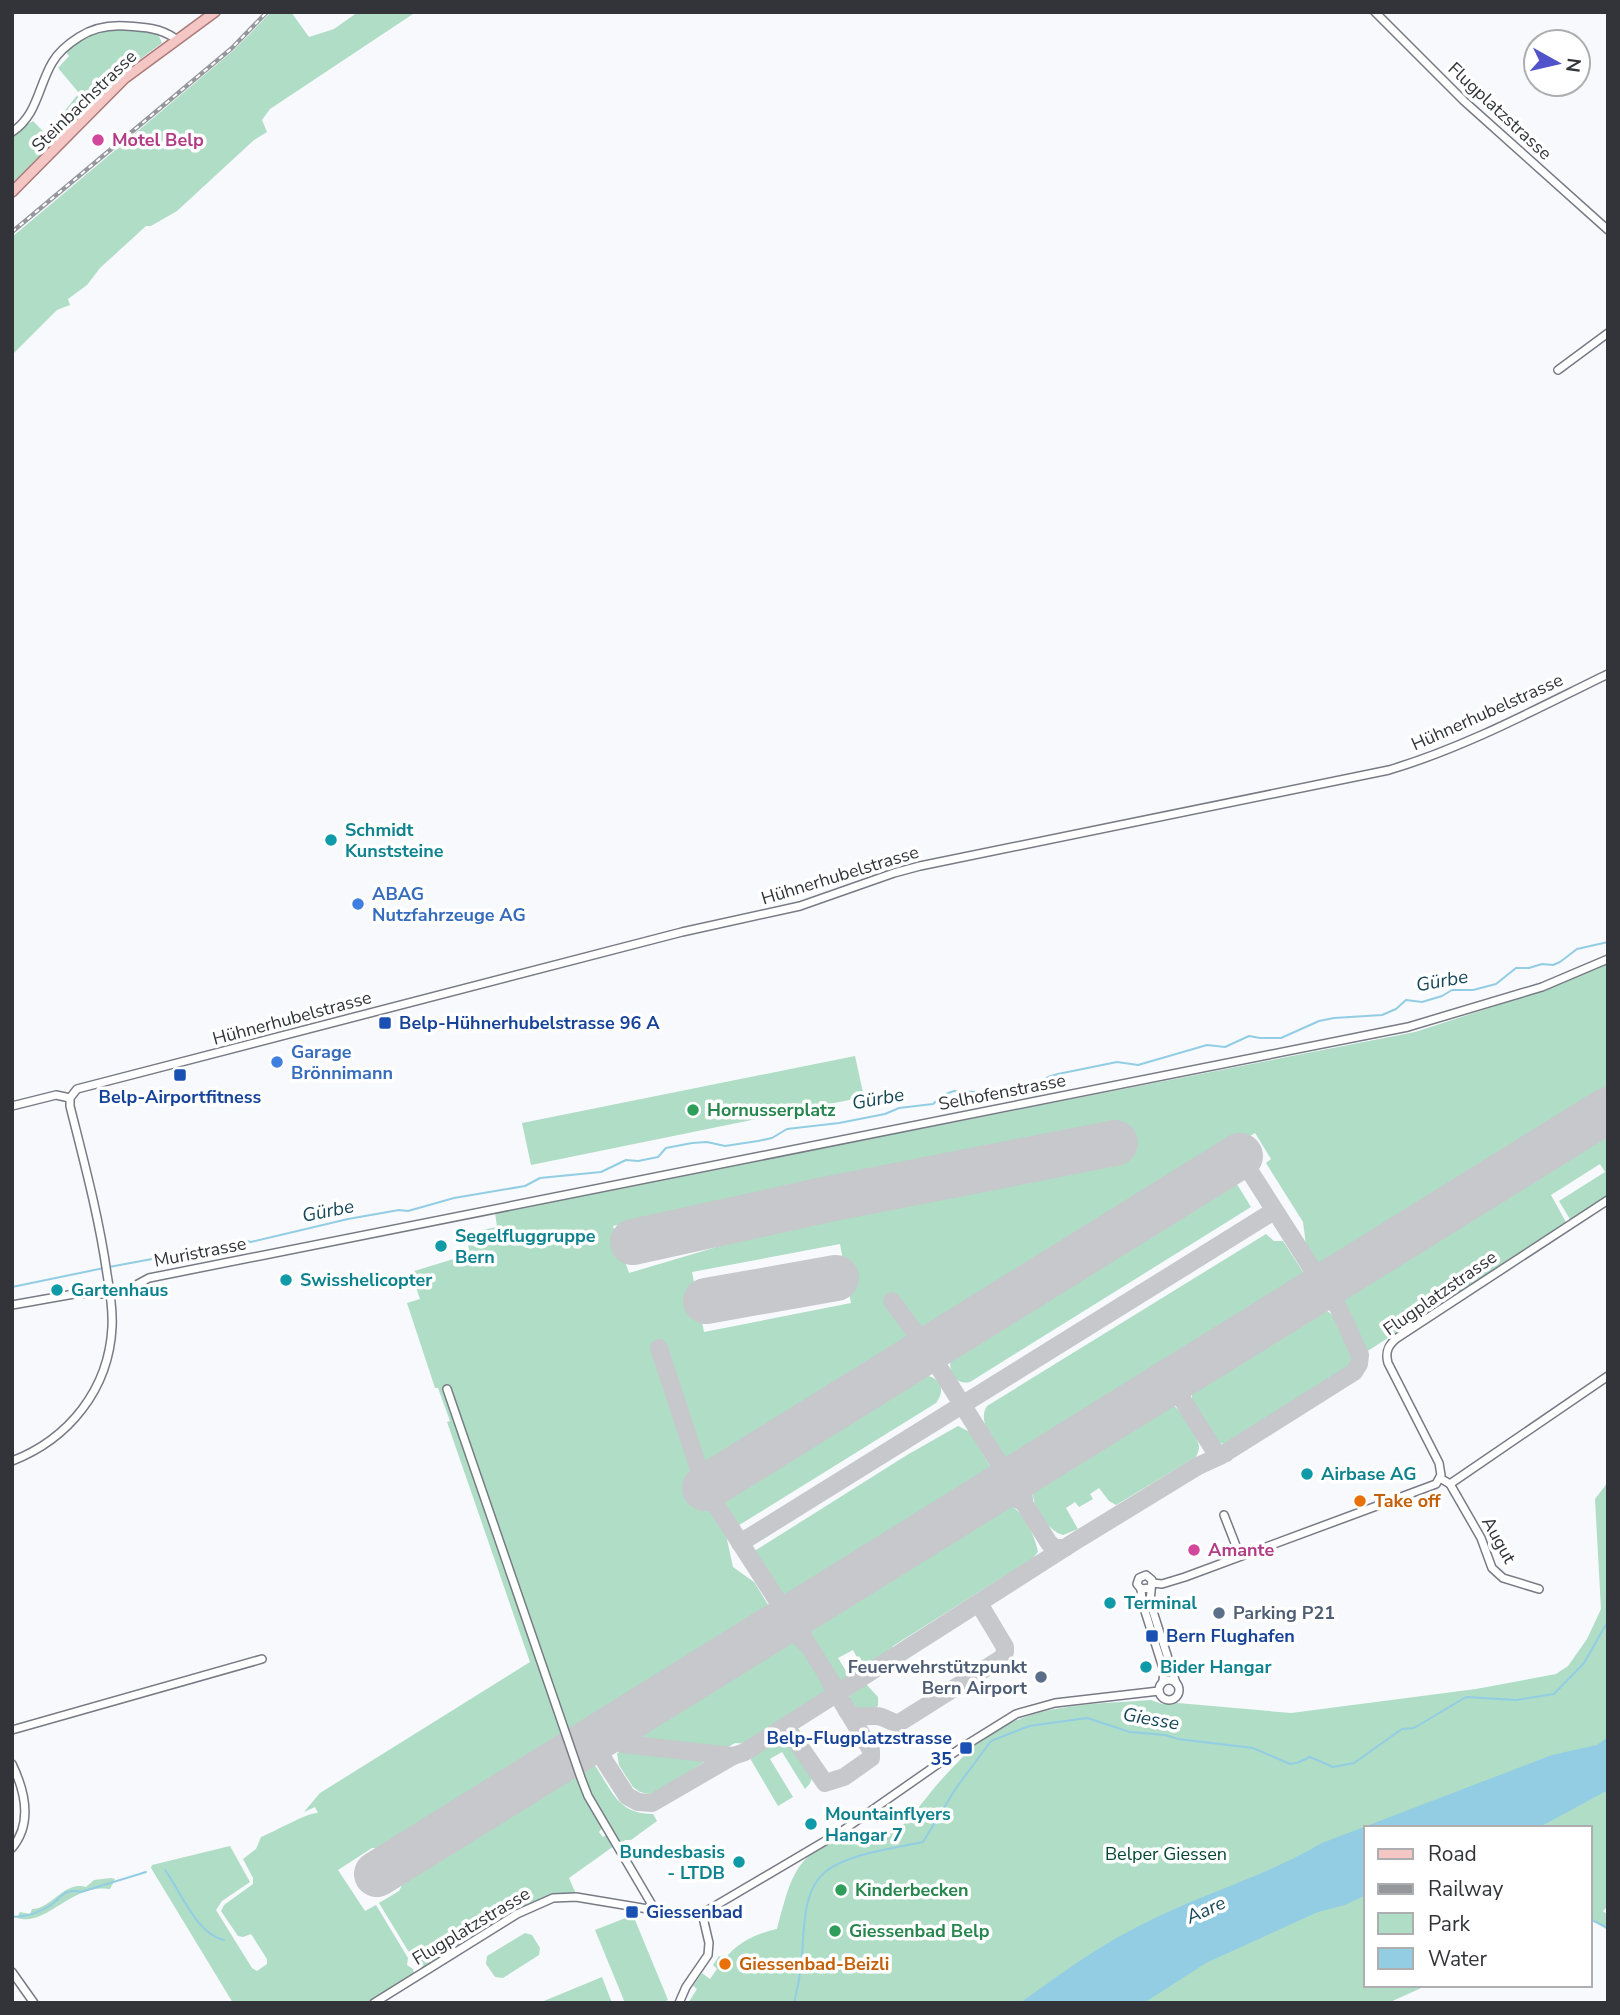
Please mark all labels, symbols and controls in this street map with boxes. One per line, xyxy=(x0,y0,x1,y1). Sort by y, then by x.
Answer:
north arrow xyxy=(1522,28,1592,98)
street label: Steinbachstrasse xyxy=(26,45,142,157)
text: N xyxy=(1559,56,1587,74)
street label: Flugplatzstrasse xyxy=(1443,57,1557,165)
place label: Motel Belp xyxy=(112,128,204,152)
marker: Motel Belp xyxy=(90,132,106,148)
street label: Hühnerhubelstrasse xyxy=(1407,668,1567,756)
place label: Schmidt Kunststeine xyxy=(345,818,444,863)
marker: Schmidt Kunststeine xyxy=(323,832,339,848)
street label: Hühnerhubelstrasse xyxy=(758,840,922,910)
place label: ABAG Nutzfahrzeuge AG xyxy=(372,882,526,927)
marker: ABAG Nutzfahrzeuge AG xyxy=(350,896,366,912)
water label: Gürbe xyxy=(1414,964,1470,998)
street label: Hühnerhubelstrasse xyxy=(210,985,374,1051)
place label: Belp-Hühnerhubelstrasse 96 A xyxy=(399,1011,660,1035)
marker: Belp-Hühnerhubelstrasse 96 A xyxy=(377,1015,393,1031)
place label: Garage Brönnimann xyxy=(291,1040,393,1085)
marker: Garage Brönnimann xyxy=(269,1054,285,1070)
marker: Belp-Airportfitness xyxy=(172,1067,188,1083)
street label: Selhofenstrasse xyxy=(936,1068,1068,1116)
water label: Gürbe xyxy=(850,1082,906,1116)
place label: Belp-Airportfitness xyxy=(99,1085,262,1109)
place label: Hornusserplatz xyxy=(707,1098,836,1122)
marker: Hornusserplatz xyxy=(685,1102,701,1118)
water label: Gürbe xyxy=(300,1193,356,1229)
place label: Segelfluggruppe Bern xyxy=(455,1224,596,1269)
street label: Muristrasse xyxy=(152,1231,248,1273)
marker: Segelfluggruppe Bern xyxy=(433,1238,449,1254)
street label: Flugplatzstrasse xyxy=(1378,1245,1502,1341)
place label: Swisshelicopter xyxy=(300,1268,432,1292)
marker: Swisshelicopter xyxy=(278,1272,294,1288)
place label: Gartenhaus xyxy=(71,1278,169,1302)
marker: Gartenhaus xyxy=(49,1282,65,1298)
place label: Airbase AG xyxy=(1321,1462,1416,1486)
marker: Airbase AG xyxy=(1299,1466,1315,1482)
place label: Take off xyxy=(1374,1489,1441,1513)
marker: Take off xyxy=(1352,1493,1368,1509)
street label: Augut xyxy=(1476,1512,1522,1568)
place label: Amante xyxy=(1208,1538,1274,1562)
marker: Amante xyxy=(1186,1542,1202,1558)
place label: Terminal xyxy=(1124,1591,1197,1615)
marker: Terminal xyxy=(1102,1595,1118,1611)
place label: Parking P21 xyxy=(1233,1601,1335,1625)
marker: Parking P21 xyxy=(1211,1605,1227,1621)
place label: Bern Flughafen xyxy=(1166,1624,1295,1648)
marker: Bern Flughafen xyxy=(1144,1628,1160,1644)
place label: Feuerwehrstützpunkt Bern Airport xyxy=(848,1655,1027,1700)
place label: Bider Hangar xyxy=(1160,1655,1272,1679)
marker: Bider Hangar xyxy=(1138,1659,1154,1675)
marker: Feuerwehrstützpunkt Bern Airport xyxy=(1033,1669,1049,1685)
water label: Giesse xyxy=(1121,1701,1181,1737)
place label: Belp-Flugplatzstrasse 35 xyxy=(767,1726,952,1771)
marker: Belp-Flugplatzstrasse 35 xyxy=(958,1740,974,1756)
place label: Mountainflyers Hangar 7 xyxy=(825,1802,951,1847)
marker: Mountainflyers Hangar 7 xyxy=(803,1816,819,1832)
legend xyxy=(1364,1826,1592,1987)
place label: Bundesbasis - LTDB xyxy=(620,1840,725,1885)
text: Road xyxy=(1428,1840,1477,1868)
park label: Belper Giessen xyxy=(1105,1842,1227,1866)
marker: Bundesbasis - LTDB xyxy=(731,1854,747,1870)
text: Railway xyxy=(1428,1875,1503,1903)
place label: Kinderbecken xyxy=(855,1878,969,1902)
street label: Flugplatzstrasse xyxy=(408,1881,534,1971)
marker: Kinderbecken xyxy=(833,1882,849,1898)
water label: Aare xyxy=(1181,1890,1230,1931)
place label: Giessenbad xyxy=(646,1900,743,1924)
marker: Giessenbad xyxy=(624,1904,640,1920)
text: Park xyxy=(1428,1910,1470,1938)
place label: Giessenbad Belp xyxy=(849,1919,990,1943)
marker: Giessenbad Belp xyxy=(827,1923,843,1939)
text: Water xyxy=(1428,1945,1487,1973)
place label: Giessenbad-Beizli xyxy=(739,1952,889,1976)
marker: Giessenbad-Beizli xyxy=(717,1956,733,1972)

